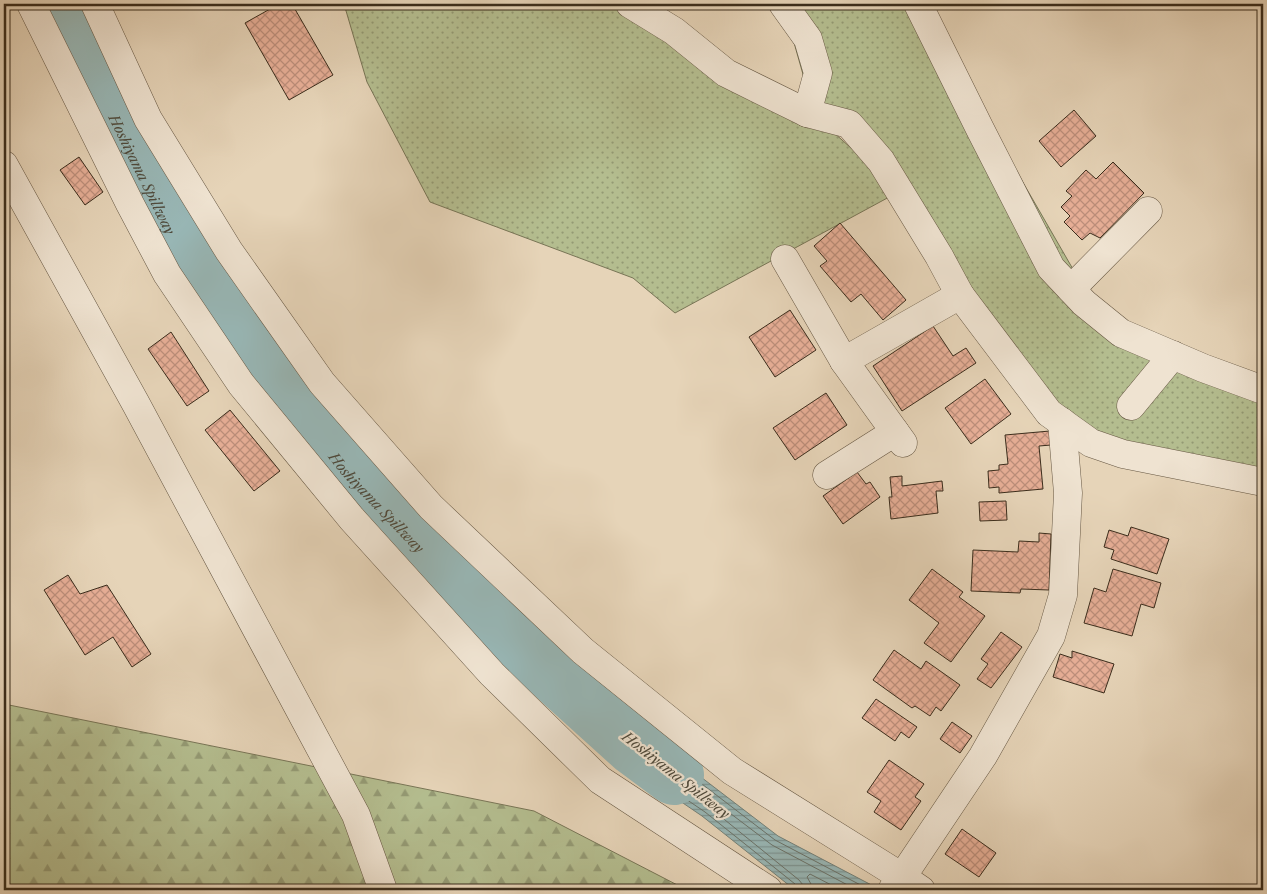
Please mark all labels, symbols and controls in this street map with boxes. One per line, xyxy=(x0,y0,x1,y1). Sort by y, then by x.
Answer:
water label: Hoshiyama Spillway xyxy=(104,111,179,238)
water label: Hoshiyama Spillway xyxy=(324,448,428,557)
water label: Hoshiyama Spillway xyxy=(618,727,733,823)

